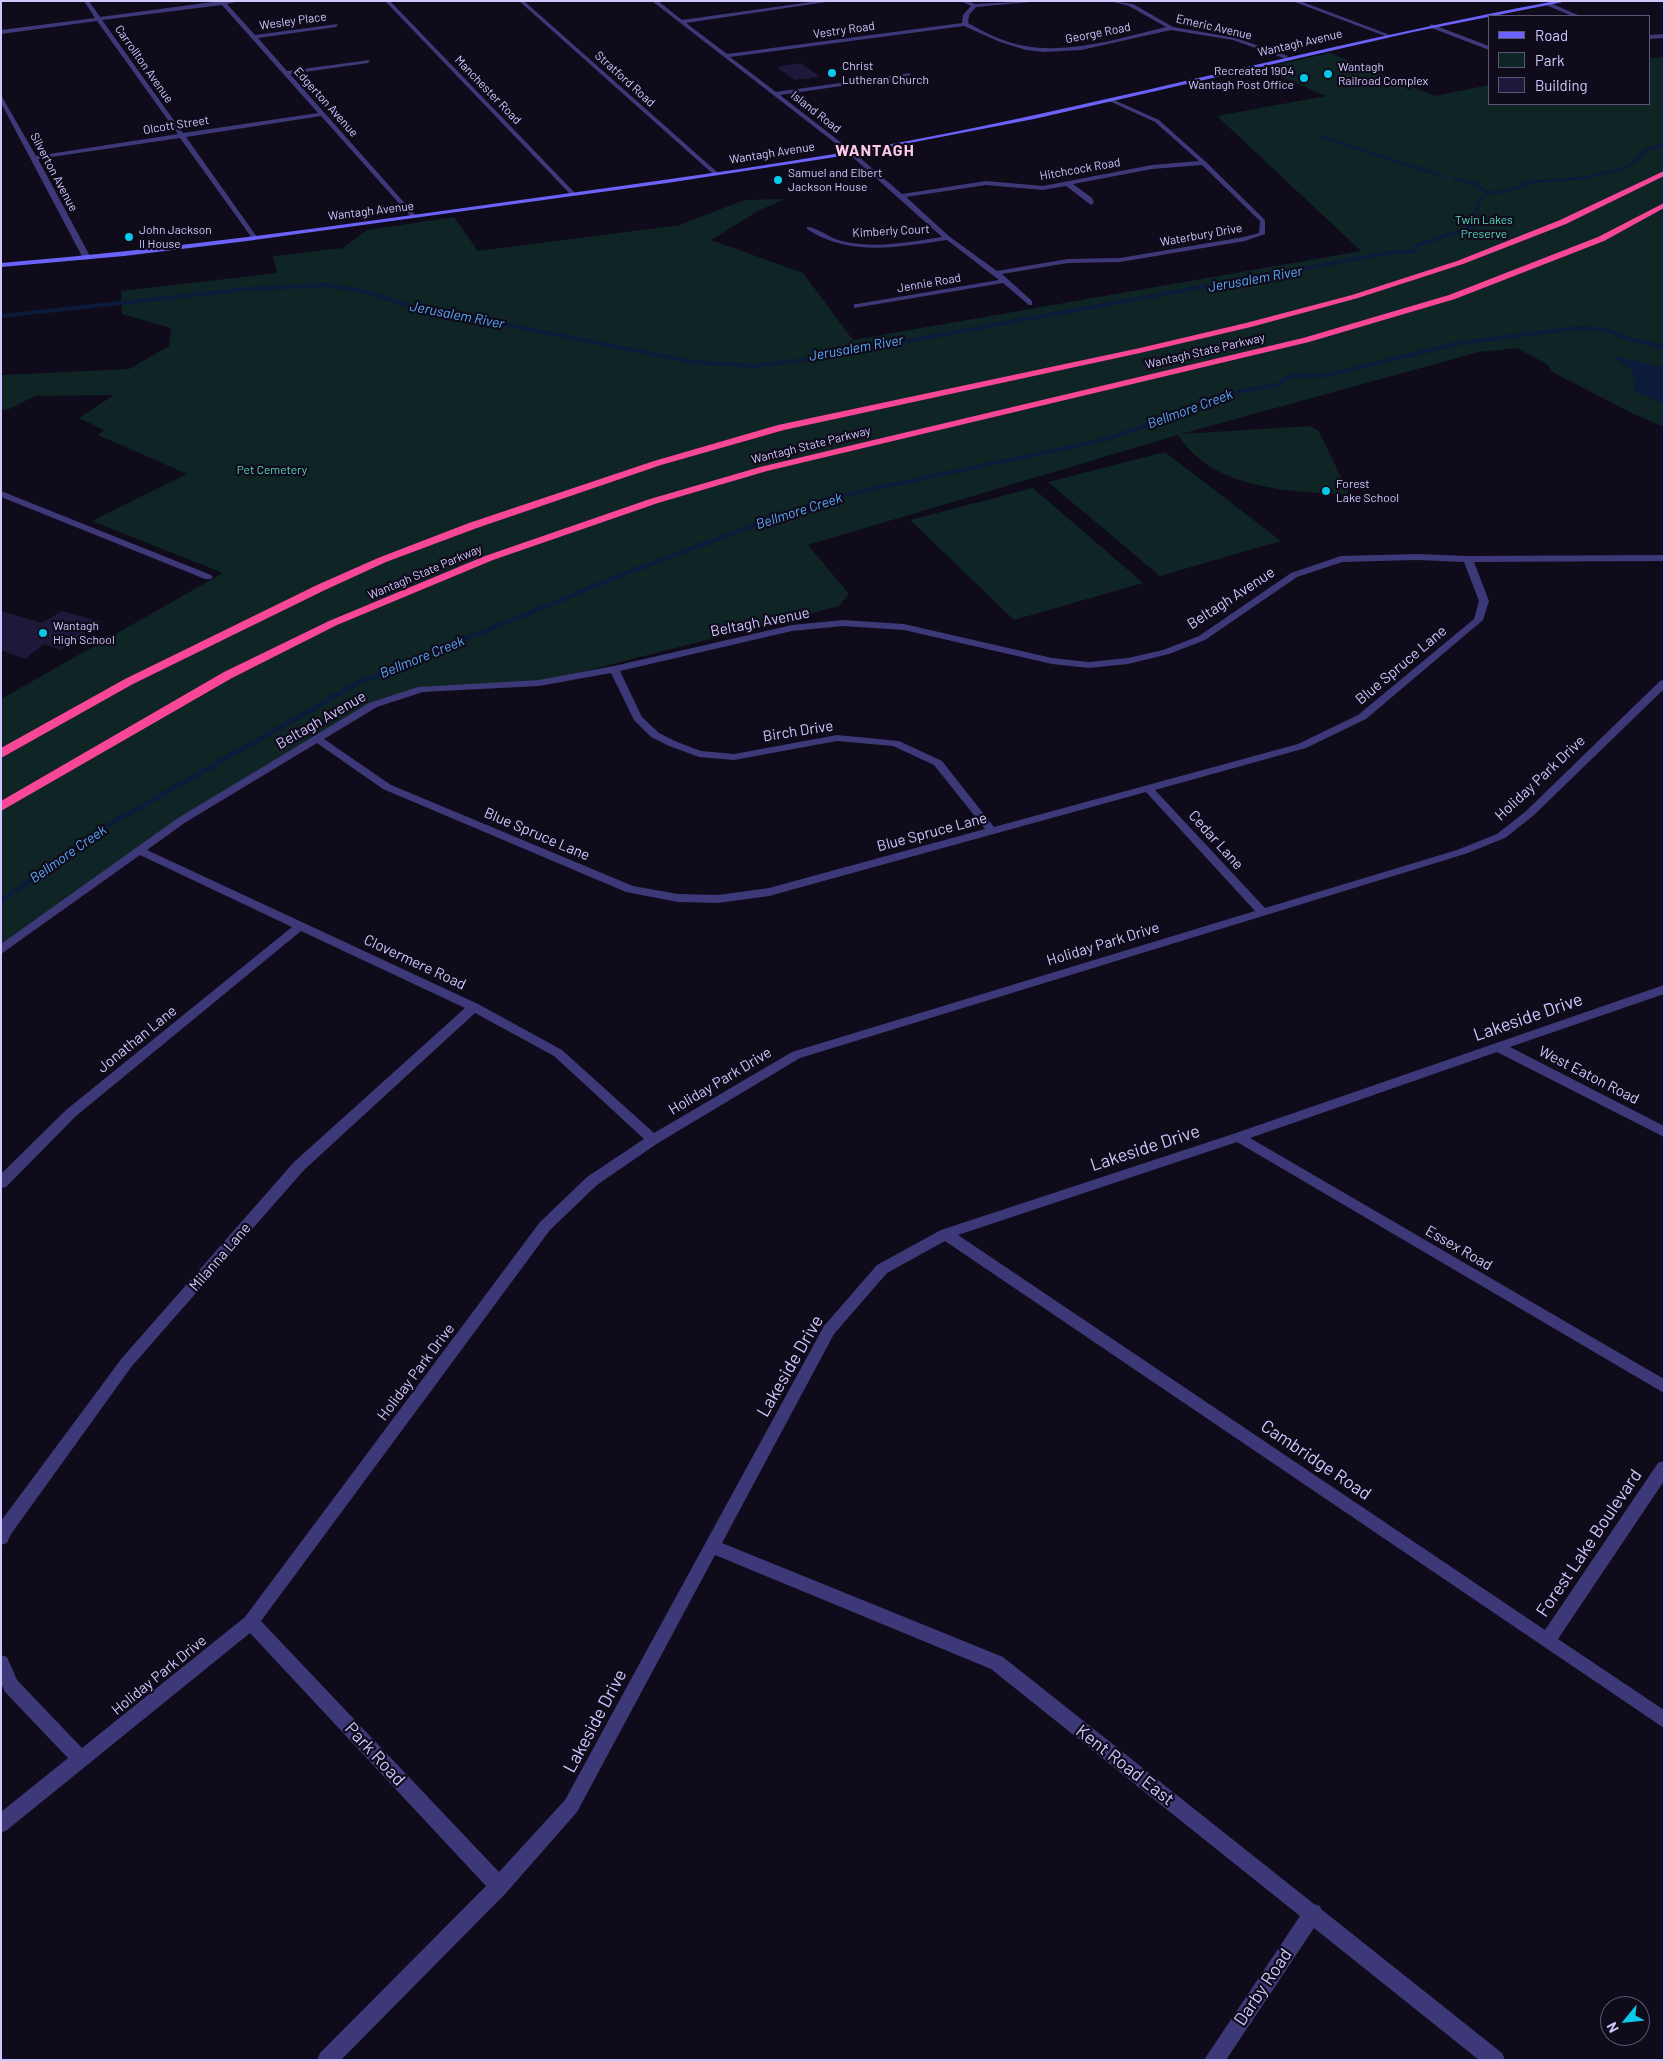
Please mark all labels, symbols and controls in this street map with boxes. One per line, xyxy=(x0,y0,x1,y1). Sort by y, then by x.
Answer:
street label: Wesley Place xyxy=(259,9,327,33)
street label: Emeric Avenue xyxy=(1175,11,1253,43)
legend xyxy=(1488,15,1650,105)
street label: Vestry Road xyxy=(812,19,876,41)
street label: George Road xyxy=(1064,20,1132,46)
street label: Carrollton Avenue xyxy=(112,22,176,106)
street label: Wantagh Avenue xyxy=(1256,26,1344,60)
text: Road xyxy=(1535,26,1568,44)
street label: Stratford Road xyxy=(592,48,658,110)
text: Park xyxy=(1535,51,1564,69)
street label: Manchester Road xyxy=(452,53,524,127)
place label: Christ Lutheran Church xyxy=(842,59,929,87)
place label: Wantagh Railroad Complex xyxy=(1338,60,1428,88)
street label: Edgerton Avenue xyxy=(291,64,361,140)
place label: Recreated 1904 Wantagh Post Office xyxy=(1188,64,1294,92)
marker: Christ Lutheran Church xyxy=(826,67,838,79)
marker: Wantagh Railroad Complex xyxy=(1322,68,1334,80)
marker: Recreated 1904 Wantagh Post Office xyxy=(1298,72,1310,84)
text: Building xyxy=(1535,76,1588,94)
street label: Island Road xyxy=(788,88,844,136)
street label: Olcott Street xyxy=(142,113,210,137)
street label: Silverton Avenue xyxy=(27,130,81,214)
street label: Wantagh Avenue xyxy=(728,139,816,167)
district label: WANTAGH xyxy=(834,141,916,161)
street label: Hitchcock Road xyxy=(1039,155,1121,183)
place label: Samuel and Elbert Jackson House xyxy=(788,166,882,194)
marker: Samuel and Elbert Jackson House xyxy=(772,174,784,186)
street label: Wantagh Avenue xyxy=(327,199,415,223)
park label: Twin Lakes Preserve xyxy=(1455,213,1513,241)
street label: Waterbury Drive xyxy=(1159,221,1243,249)
street label: Kimberly Court xyxy=(852,222,930,240)
place label: John Jackson II House xyxy=(139,223,212,251)
marker: John Jackson II House xyxy=(123,231,135,243)
water label: Jerusalem River xyxy=(1206,262,1304,296)
street label: Jennie Road xyxy=(896,270,962,296)
water label: Jerusalem River xyxy=(408,298,506,332)
street label: Wantagh State Parkway xyxy=(1144,330,1266,372)
water label: Jerusalem River xyxy=(807,331,905,365)
water label: Bellmore Creek xyxy=(1145,386,1235,432)
street label: Wantagh State Parkway xyxy=(750,423,872,467)
park label: Pet Cemetery xyxy=(237,463,307,477)
place label: Forest Lake School xyxy=(1336,477,1399,505)
marker: Forest Lake School xyxy=(1320,485,1332,497)
water label: Bellmore Creek xyxy=(754,489,844,533)
street label: Wantagh State Parkway xyxy=(366,541,484,603)
street label: Beltagh Avenue xyxy=(1184,563,1278,633)
street label: Beltagh Avenue xyxy=(709,604,811,640)
place label: Wantagh High School xyxy=(53,619,115,647)
street label: Blue Spruce Lane xyxy=(1352,622,1450,708)
marker: Wantagh High School xyxy=(37,627,49,639)
water label: Bellmore Creek xyxy=(377,632,467,682)
street label: Beltagh Avenue xyxy=(273,687,369,753)
street label: Birch Drive xyxy=(762,717,834,745)
street label: Holiday Park Drive xyxy=(1491,732,1589,824)
street label: Blue Spruce Lane xyxy=(481,804,593,864)
street label: Cedar Lane xyxy=(1185,807,1247,873)
street label: Blue Spruce Lane xyxy=(875,809,989,855)
water label: Bellmore Creek xyxy=(26,821,110,887)
street label: Holiday Park Drive xyxy=(1045,918,1161,970)
street label: Clovermere Road xyxy=(361,930,469,994)
street label: Lakeside Drive xyxy=(1471,988,1585,1046)
street label: Jonathan Lane xyxy=(94,1001,180,1077)
street label: West Eaton Road xyxy=(1536,1042,1642,1108)
street label: Holiday Park Drive xyxy=(665,1043,775,1119)
street label: Lakeside Drive xyxy=(1087,1120,1203,1176)
street label: Milanna Lane xyxy=(185,1219,255,1295)
street label: Essex Road xyxy=(1422,1222,1496,1274)
street label: Lakeside Drive xyxy=(752,1311,828,1421)
street label: Holiday Park Drive xyxy=(374,1320,458,1424)
street label: Cambridge Road xyxy=(1257,1415,1375,1505)
street label: Forest Lake Boulevard xyxy=(1532,1465,1646,1621)
street label: Holiday Park Drive xyxy=(108,1631,210,1719)
street label: Lakeside Drive xyxy=(559,1666,631,1776)
street label: Park Road xyxy=(340,1718,410,1790)
street label: Kent Road East xyxy=(1072,1720,1178,1810)
street label: Darby Road xyxy=(1229,1944,1297,2030)
north arrow xyxy=(1600,1996,1650,2046)
text: N xyxy=(1603,2020,1622,2036)

